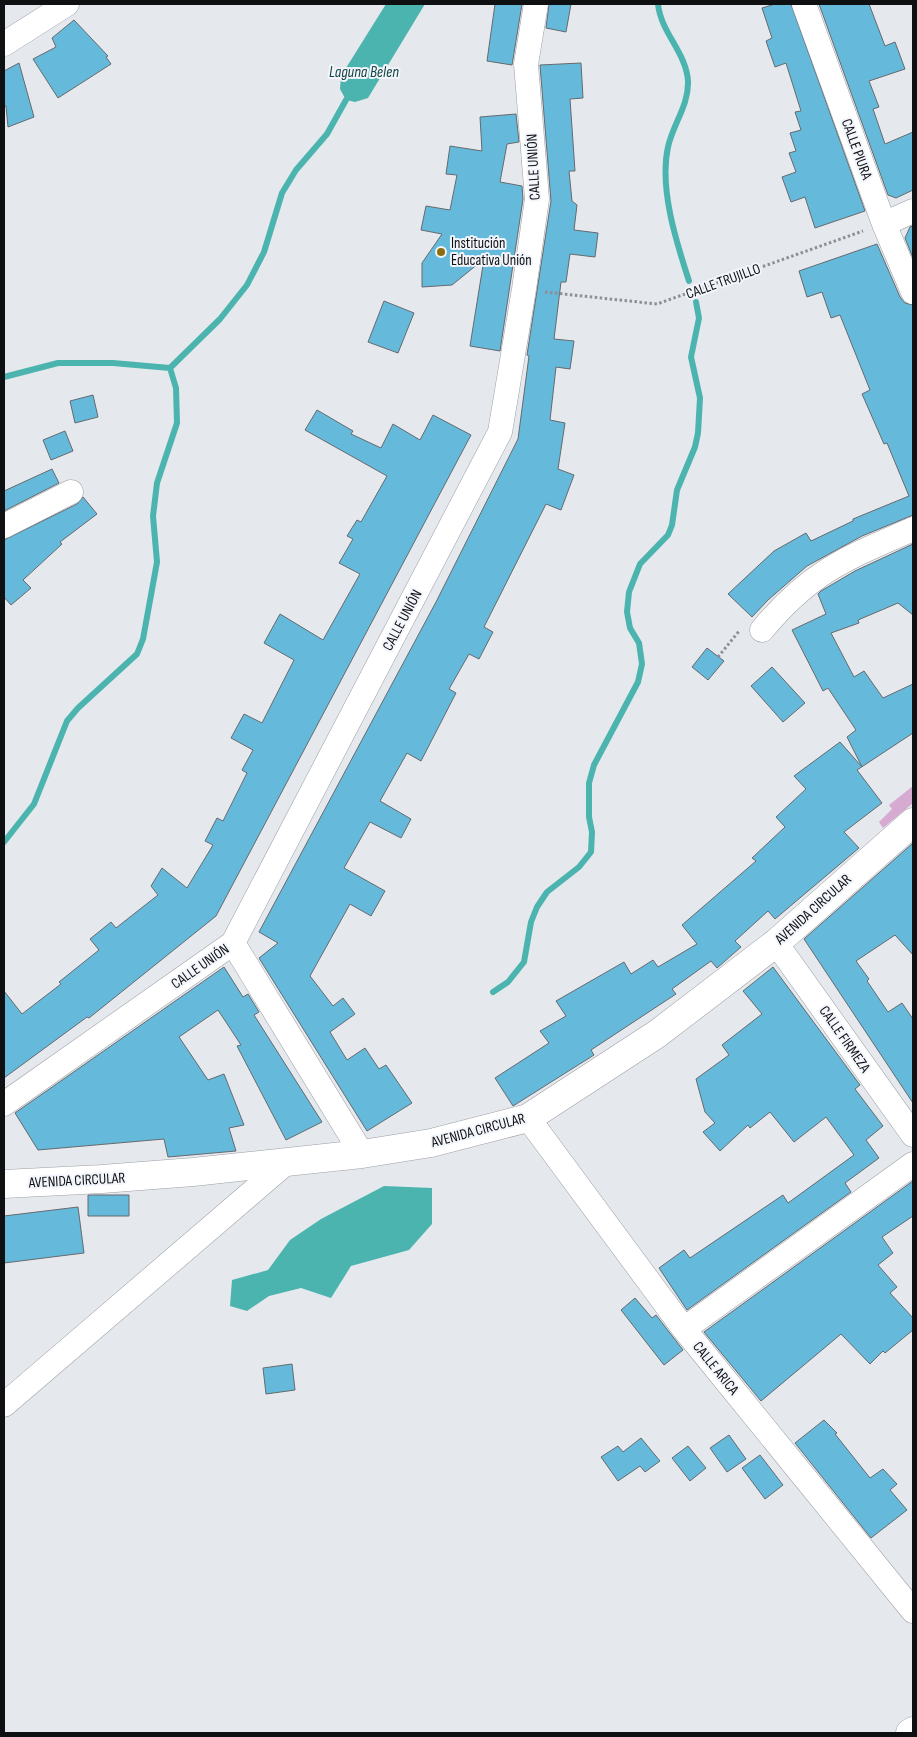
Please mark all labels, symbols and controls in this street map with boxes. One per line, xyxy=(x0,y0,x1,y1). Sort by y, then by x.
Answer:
water label: Laguna Belen xyxy=(329,63,399,82)
street label: CALLE PIURA xyxy=(837,116,876,183)
street label: CALLE UNIÓN xyxy=(522,133,545,201)
place label: Institución Educativa Unión xyxy=(451,234,532,270)
marker: Institución Educativa Unión xyxy=(435,246,447,258)
street label: CALLE TRUJILLO xyxy=(683,259,763,304)
street label: CALLE UNIÓN xyxy=(378,586,426,654)
street label: AVENIDA CIRCULAR xyxy=(770,870,856,949)
street label: CALLE UNIÓN xyxy=(168,940,233,993)
street label: CALLE FIRMEZA xyxy=(815,1002,875,1077)
street label: AVENIDA CIRCULAR xyxy=(428,1109,527,1152)
street label: AVENIDA CIRCULAR xyxy=(27,1168,126,1193)
street label: CALLE ARICA xyxy=(688,1338,743,1399)

